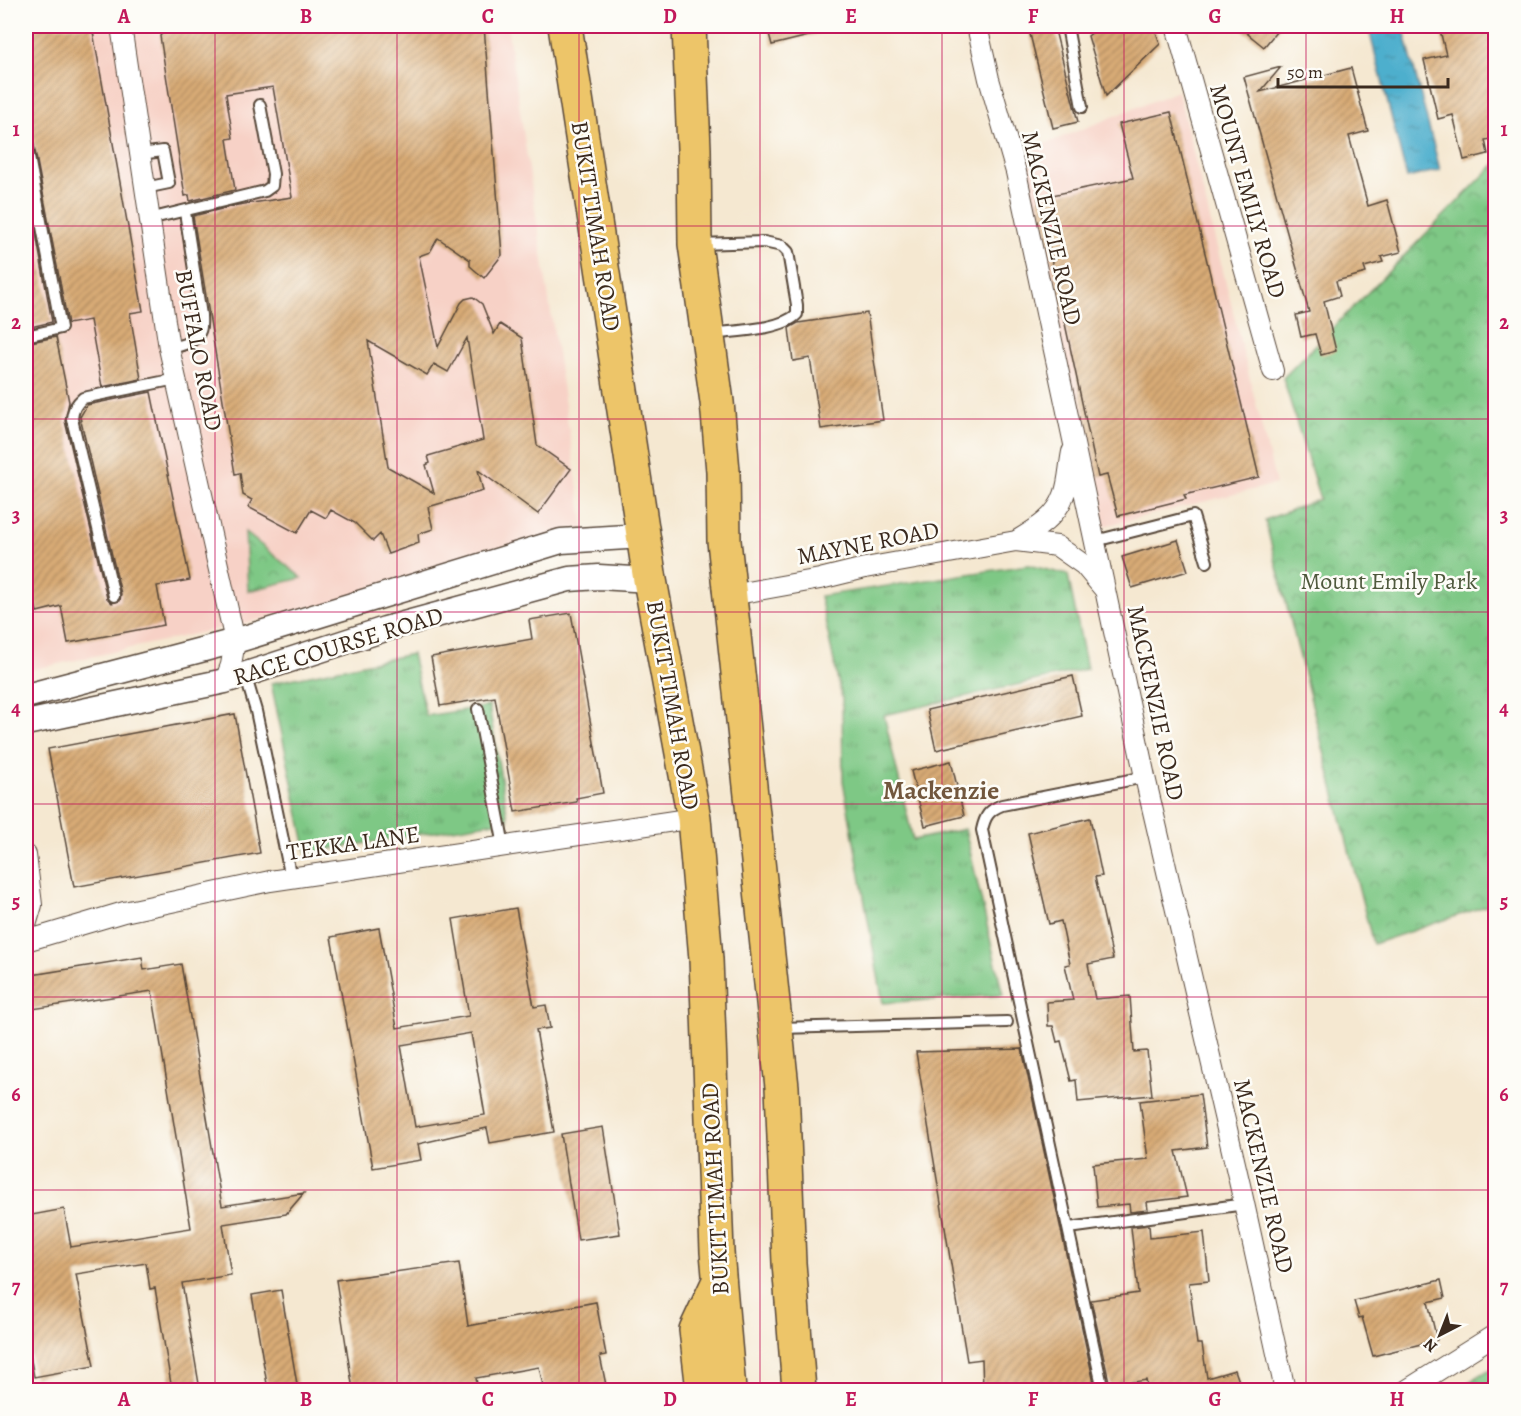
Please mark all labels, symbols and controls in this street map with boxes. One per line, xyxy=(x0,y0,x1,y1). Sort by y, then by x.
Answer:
text: A xyxy=(117,3,131,30)
text: B xyxy=(300,3,312,30)
text: C xyxy=(482,3,494,30)
text: D xyxy=(663,3,677,30)
text: E xyxy=(845,3,857,30)
text: F xyxy=(1028,3,1039,30)
text: G xyxy=(1208,3,1222,30)
text: H xyxy=(1390,3,1405,30)
scale bar xyxy=(1278,51,1448,89)
text: 50 m xyxy=(1287,60,1323,84)
street label: MOUNT EMILY ROAD xyxy=(1202,80,1294,302)
text: 1 xyxy=(12,116,20,143)
text: 1 xyxy=(1500,116,1508,143)
street label: BUKIT TIMAH ROAD xyxy=(564,119,628,333)
street label: MACKENZIE ROAD xyxy=(1014,128,1090,328)
street label: BUFFALO ROAD xyxy=(168,266,230,434)
text: 2 xyxy=(11,309,21,336)
text: 2 xyxy=(1499,309,1509,336)
text: 3 xyxy=(12,502,20,529)
text: 3 xyxy=(1500,502,1508,529)
street label: MAYNE ROAD xyxy=(794,514,942,572)
park label: Mount Emily Park xyxy=(1300,565,1478,597)
street label: BUKIT TIMAH ROAD xyxy=(639,598,707,812)
street label: RACE COURSE ROAD xyxy=(229,599,447,693)
street label: MACKENZIE ROAD xyxy=(1120,603,1192,803)
text: 4 xyxy=(11,695,21,722)
text: 4 xyxy=(1499,695,1509,722)
district label: Mackenzie xyxy=(883,773,999,808)
street label: TEKKA LANE xyxy=(284,818,422,868)
text: 5 xyxy=(12,888,20,915)
text: 5 xyxy=(1500,888,1508,915)
street label: MACKENZIE ROAD xyxy=(1226,1076,1302,1276)
text: 6 xyxy=(11,1081,21,1108)
text: 6 xyxy=(1499,1081,1509,1108)
street label: BUKIT TIMAH ROAD xyxy=(693,1082,737,1296)
text: 7 xyxy=(12,1273,21,1300)
text: 7 xyxy=(1500,1273,1509,1300)
north arrow xyxy=(1410,1305,1470,1365)
text: N xyxy=(1419,1333,1442,1357)
text: A xyxy=(117,1386,131,1413)
text: B xyxy=(300,1386,312,1413)
text: C xyxy=(482,1386,494,1413)
text: D xyxy=(663,1386,677,1413)
text: E xyxy=(845,1386,857,1413)
text: F xyxy=(1028,1386,1039,1413)
text: G xyxy=(1208,1386,1222,1413)
text: H xyxy=(1390,1386,1405,1413)

